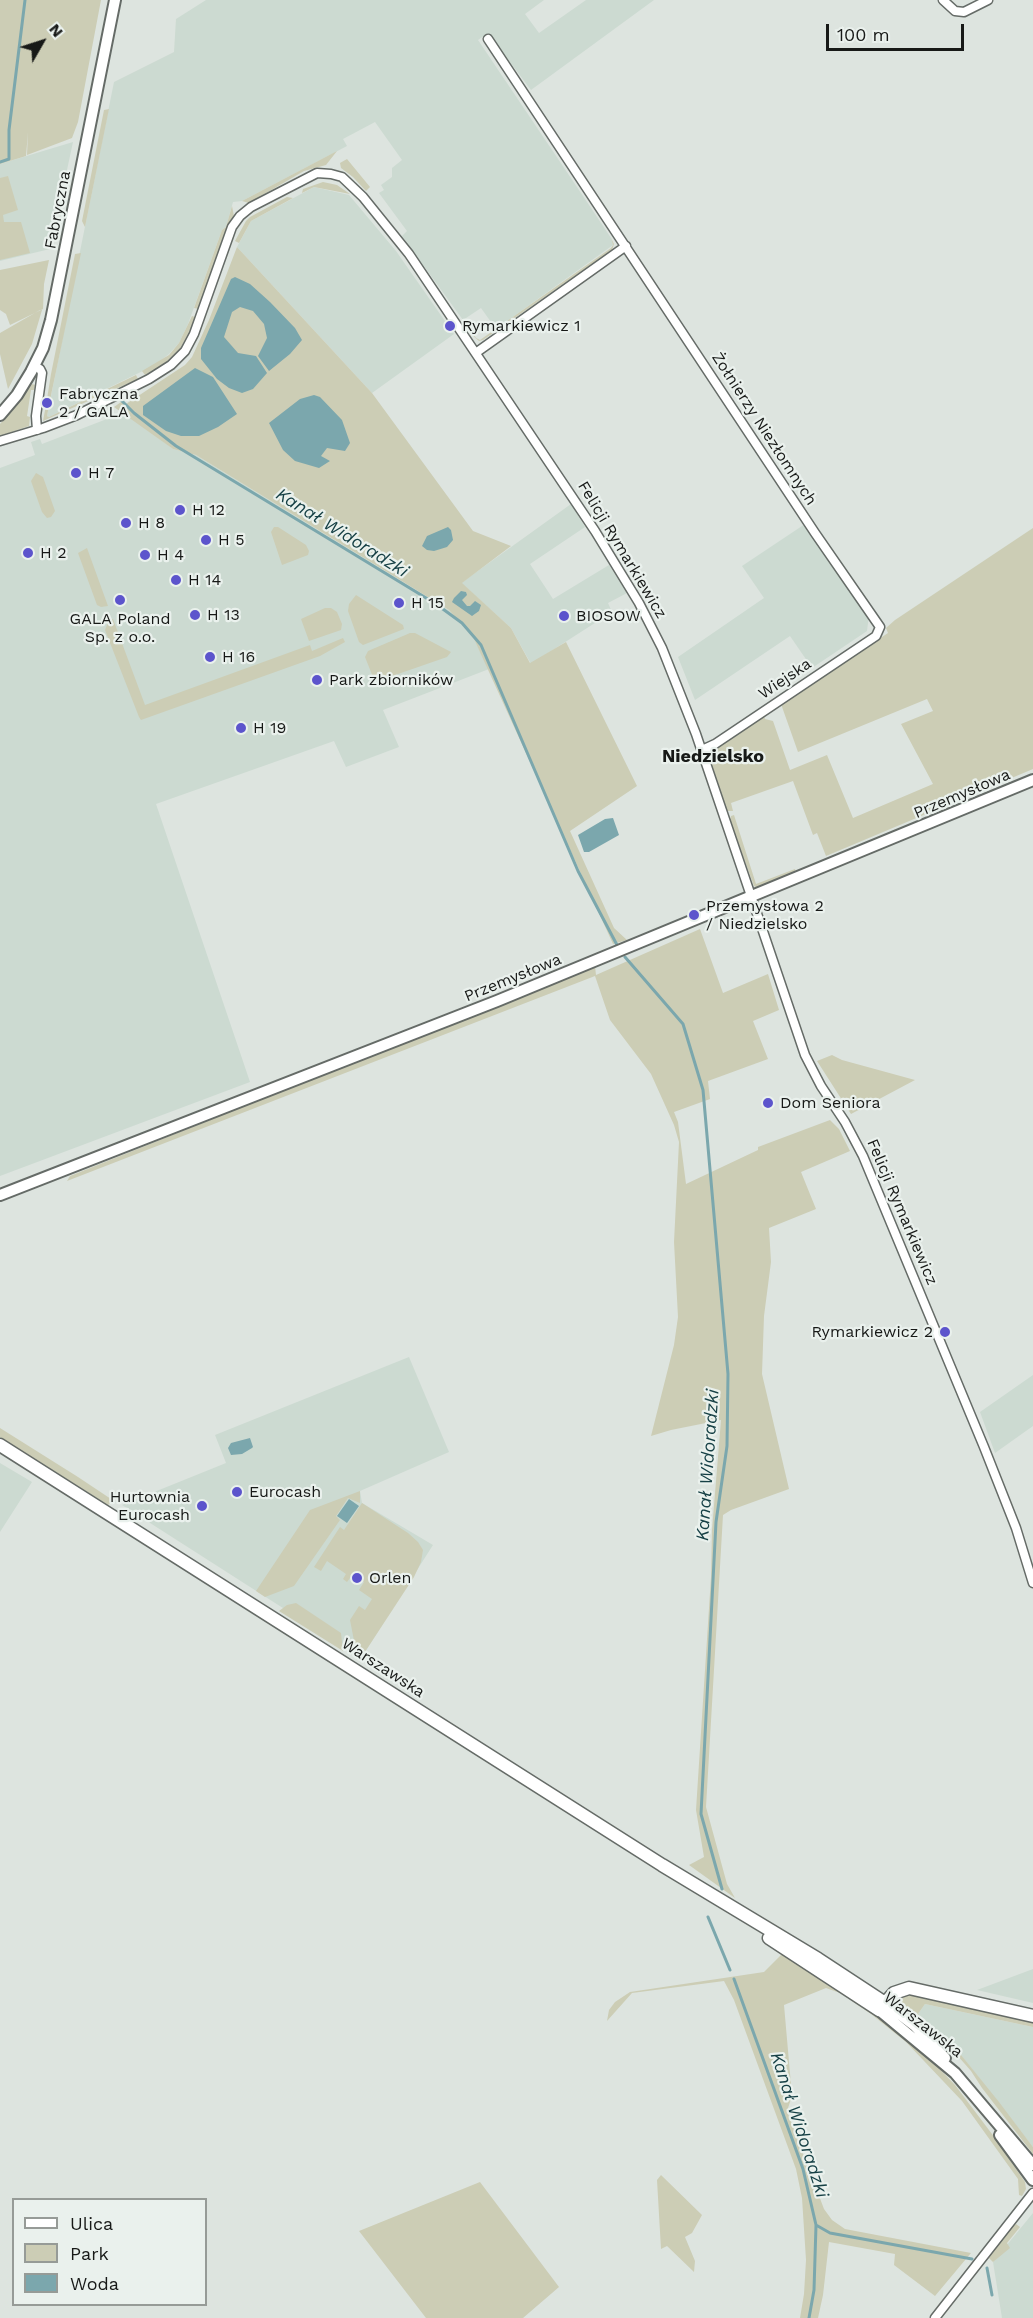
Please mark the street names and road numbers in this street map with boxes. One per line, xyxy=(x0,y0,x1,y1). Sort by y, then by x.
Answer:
street label: Fabryczna xyxy=(41,169,75,251)
street label: Żołnierzy Niezłomnych xyxy=(707,349,821,509)
street label: Felicji Rymarkiewicz xyxy=(573,478,671,622)
street label: Wiejska xyxy=(755,654,815,704)
street label: Przemysłowa xyxy=(911,765,1013,823)
street label: Przemysłowa xyxy=(462,950,564,1006)
street label: Felicji Rymarkiewicz xyxy=(863,1136,941,1288)
street label: Warszawska xyxy=(338,1634,428,1702)
street label: Warszawska xyxy=(879,1988,967,2062)

